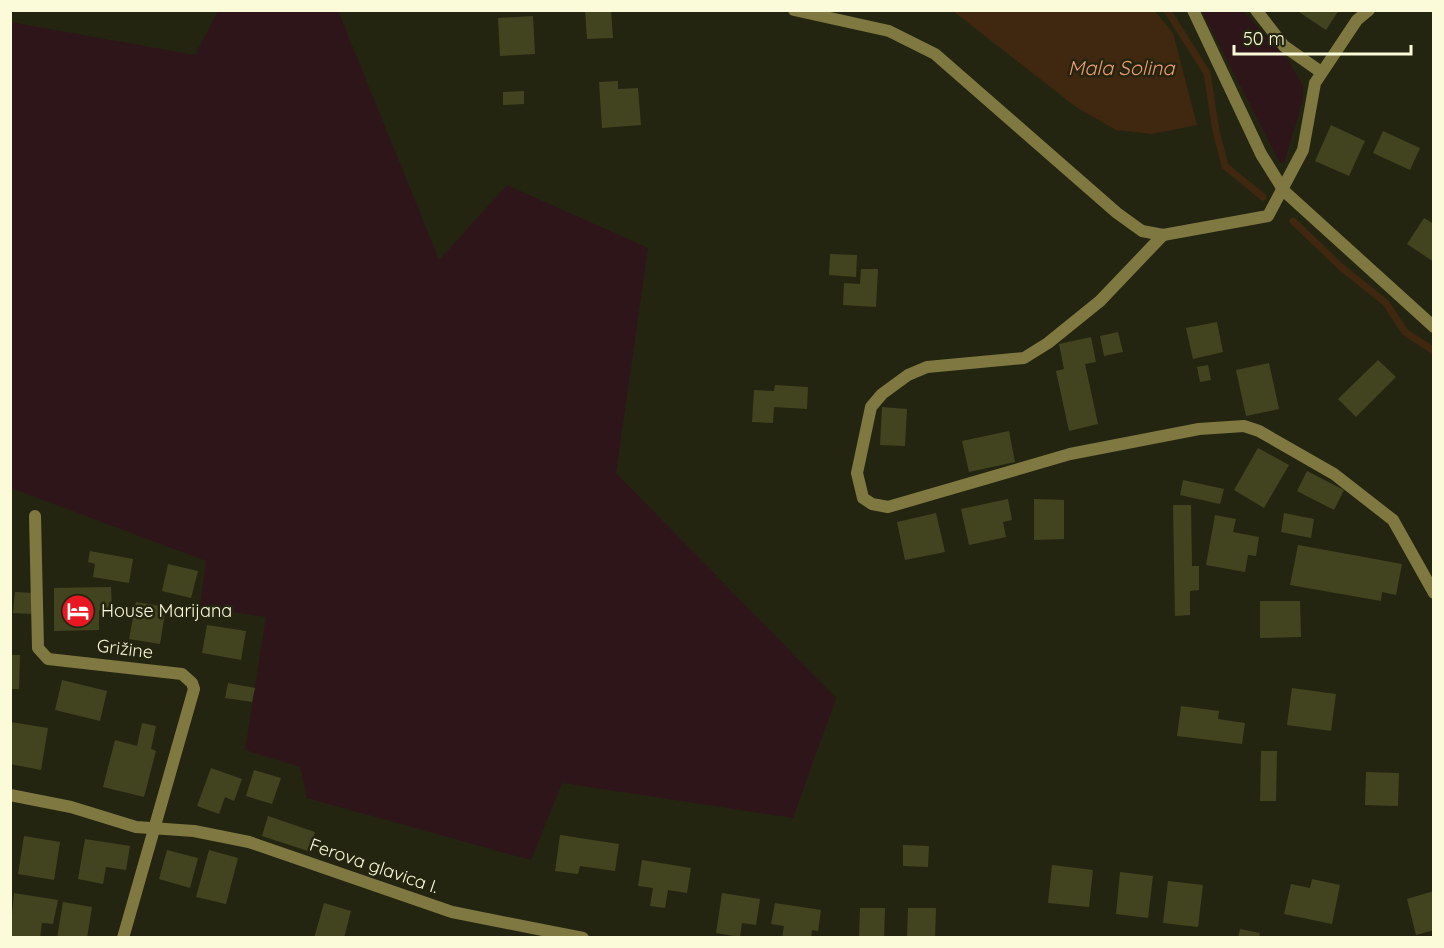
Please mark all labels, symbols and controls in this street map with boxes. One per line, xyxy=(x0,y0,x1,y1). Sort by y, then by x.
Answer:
scale bar xyxy=(1234,18,1411,56)
text: 50 m xyxy=(1243,27,1285,50)
water label: Mala Solina xyxy=(1068,55,1176,80)
hotel icon: House Marijana xyxy=(60,593,96,629)
place label: House Marijana xyxy=(101,599,232,622)
street label: Grižine xyxy=(96,634,154,663)
street label: Ferova glavica I. xyxy=(307,833,442,898)

